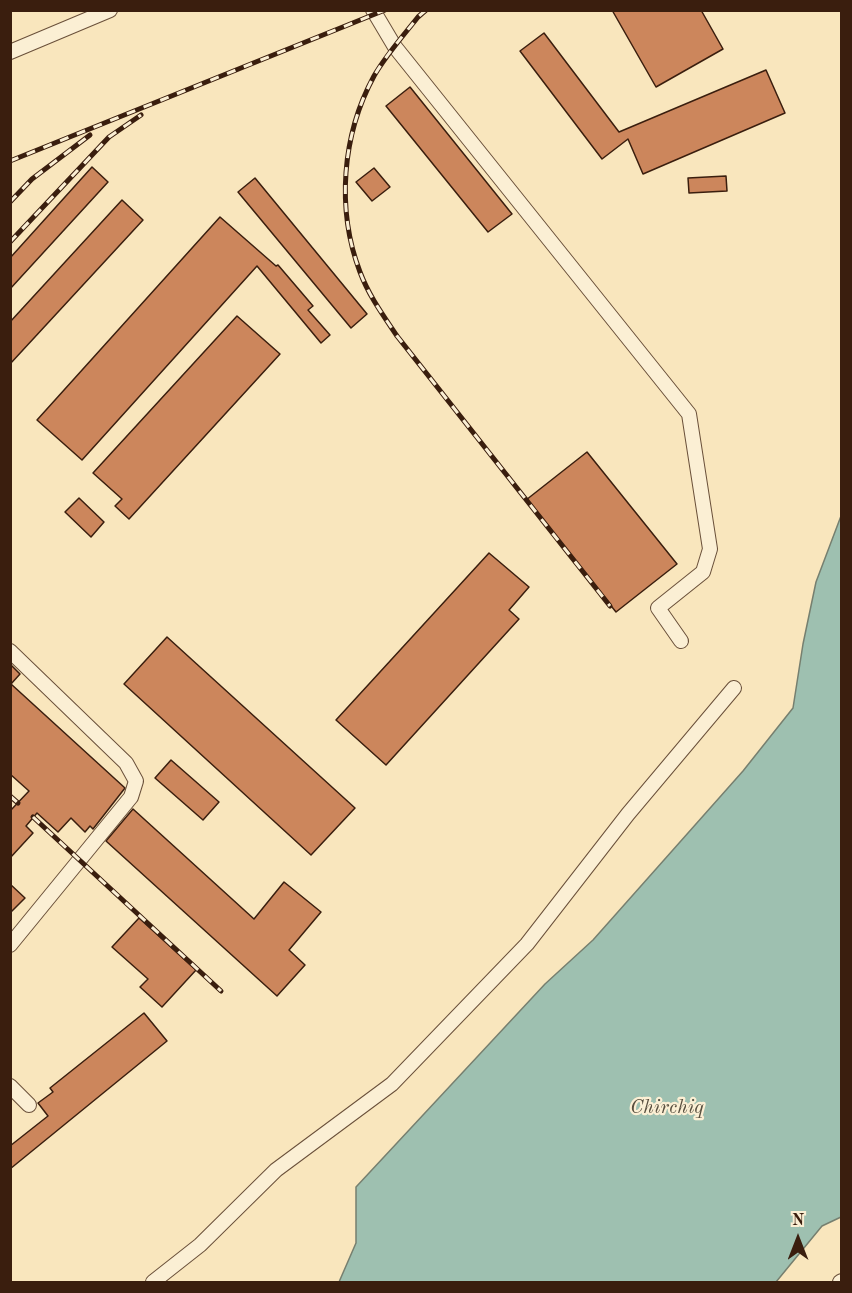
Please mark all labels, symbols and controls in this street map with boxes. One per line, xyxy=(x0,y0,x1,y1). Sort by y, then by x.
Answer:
water label: Chirchiq xyxy=(630,1096,704,1120)
north arrow xyxy=(768,1209,828,1269)
text: N xyxy=(792,1213,804,1229)

